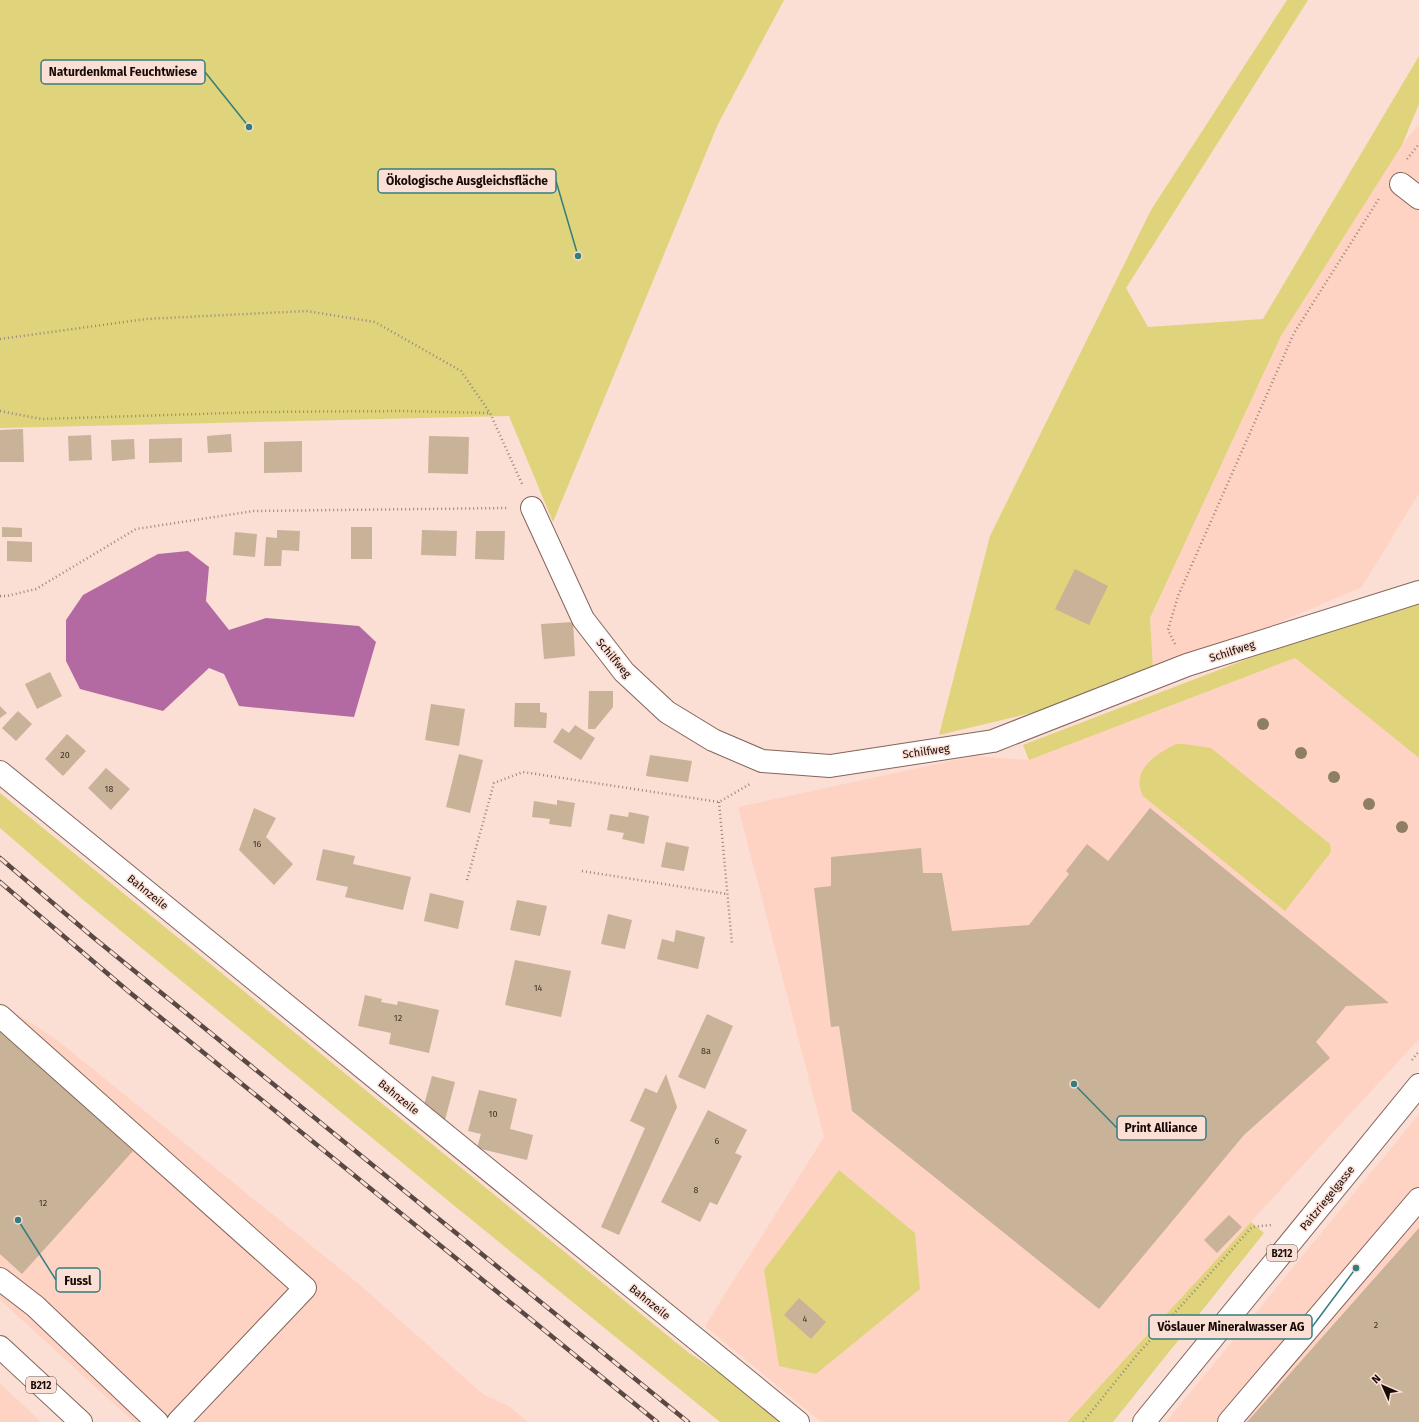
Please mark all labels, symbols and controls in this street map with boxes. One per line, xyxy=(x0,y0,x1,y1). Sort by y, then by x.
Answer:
callout: Naturdenkmal Feuchtwiese xyxy=(41,60,205,84)
text: Naturdenkmal Feuchtwiese xyxy=(49,65,198,79)
callout: Ökologische Ausgleichsfläche xyxy=(378,169,556,193)
text: Ökologische Ausgleichsfläche xyxy=(386,172,548,188)
street label: Schilfweg xyxy=(593,636,634,681)
street label: Schilfweg xyxy=(1208,638,1257,665)
street label: Schilfweg xyxy=(902,742,951,761)
house number: 20 xyxy=(60,750,70,760)
house number: 18 xyxy=(105,784,113,794)
house number: 16 xyxy=(253,839,262,849)
street label: Bahnzeile xyxy=(125,872,171,913)
house number: 14 xyxy=(534,983,543,993)
house number: 12 xyxy=(394,1013,402,1023)
house number: 8a xyxy=(701,1046,711,1056)
street label: Bahnzeile xyxy=(376,1077,422,1118)
house number: 10 xyxy=(489,1109,497,1119)
callout: Print Alliance xyxy=(1117,1116,1206,1140)
text: Print Alliance xyxy=(1125,1121,1198,1135)
house number: 6 xyxy=(715,1136,720,1146)
street label: Paitzriegelgasse xyxy=(1297,1163,1357,1233)
house number: 8 xyxy=(694,1185,699,1195)
house number: 12 xyxy=(39,1198,47,1208)
road number: B212 xyxy=(1267,1245,1297,1261)
callout: Fussl xyxy=(56,1268,100,1292)
text: Fussl xyxy=(64,1274,92,1288)
street label: Bahnzeile xyxy=(627,1282,673,1323)
house number: 4 xyxy=(803,1314,808,1324)
callout: Vöslauer Mineralwasser AG xyxy=(1149,1315,1312,1339)
text: Vöslauer Mineralwasser AG xyxy=(1156,1320,1305,1334)
house number: 2 xyxy=(1374,1320,1378,1330)
north arrow xyxy=(1363,1366,1403,1406)
text: N xyxy=(1369,1372,1383,1386)
road number: B212 xyxy=(26,1377,56,1393)

